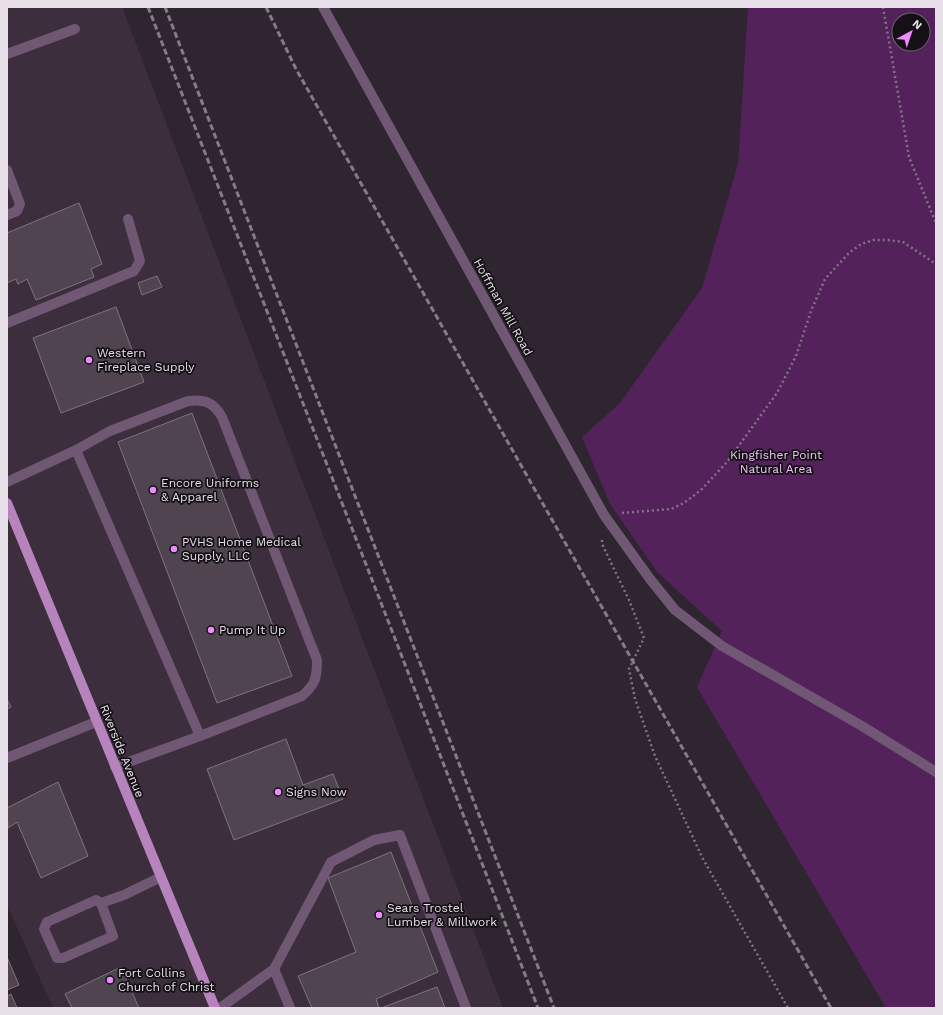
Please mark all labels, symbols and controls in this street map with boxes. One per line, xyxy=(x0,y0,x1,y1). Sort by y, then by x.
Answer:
north arrow xyxy=(891,12,931,52)
text: N xyxy=(910,17,924,32)
street label: Hoffman Mill Road xyxy=(471,256,535,358)
place label: Western Fireplace Supply xyxy=(97,346,195,374)
marker: Western Fireplace Supply xyxy=(84,355,94,365)
park label: Kingfisher Point Natural Area xyxy=(730,448,822,476)
place label: Encore Uniforms & Apparel xyxy=(161,476,259,504)
marker: Encore Uniforms & Apparel xyxy=(148,485,158,495)
place label: PVHS Home Medical Supply, LLC xyxy=(182,535,301,563)
marker: PVHS Home Medical Supply, LLC xyxy=(169,544,179,554)
place label: Pump It Up xyxy=(219,623,285,637)
marker: Pump It Up xyxy=(206,625,216,635)
street label: Riverside Avenue xyxy=(97,703,147,800)
place label: Signs Now xyxy=(286,785,347,799)
marker: Signs Now xyxy=(273,787,283,797)
place label: Sears Trostel Lumber & Millwork xyxy=(387,901,497,929)
marker: Sears Trostel Lumber & Millwork xyxy=(374,910,384,920)
place label: Fort Collins Church of Christ xyxy=(118,966,215,994)
marker: Fort Collins Church of Christ xyxy=(105,975,115,985)

